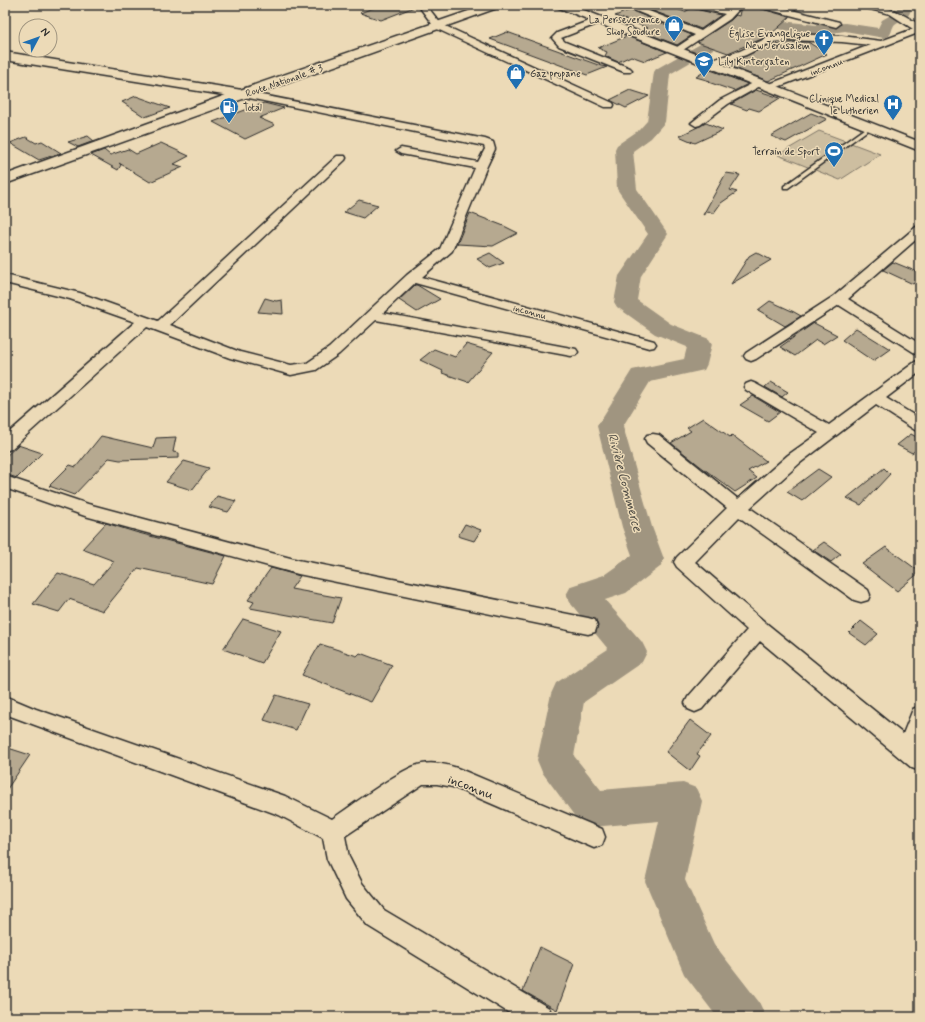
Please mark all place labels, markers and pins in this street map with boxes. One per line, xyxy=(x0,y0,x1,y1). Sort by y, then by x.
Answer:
place label: La Perseverance Shop Soudure xyxy=(589,14,660,39)
shop icon: La Perseverance Shop Soudure xyxy=(663,14,685,42)
place label: Église Evangelique New Jerusalem xyxy=(729,26,810,53)
church icon: Église Evangelique New Jerusalem xyxy=(813,28,835,56)
school or university icon: Lily Kintergaten xyxy=(693,50,715,78)
place label: Lily Kintergaten xyxy=(718,56,789,71)
shop icon: Gaz propane xyxy=(505,62,527,90)
place label: Gaz propane xyxy=(530,68,581,81)
place label: Clinique Medical le Lutherien xyxy=(809,93,879,118)
hospital icon: Clinique Medical le Lutherien xyxy=(882,93,904,121)
fuel station icon: Total xyxy=(218,96,240,124)
place label: Total xyxy=(243,101,262,115)
sports icon: Terrain de Sport xyxy=(823,140,845,168)
place label: Terrain de Sport xyxy=(752,145,820,159)

